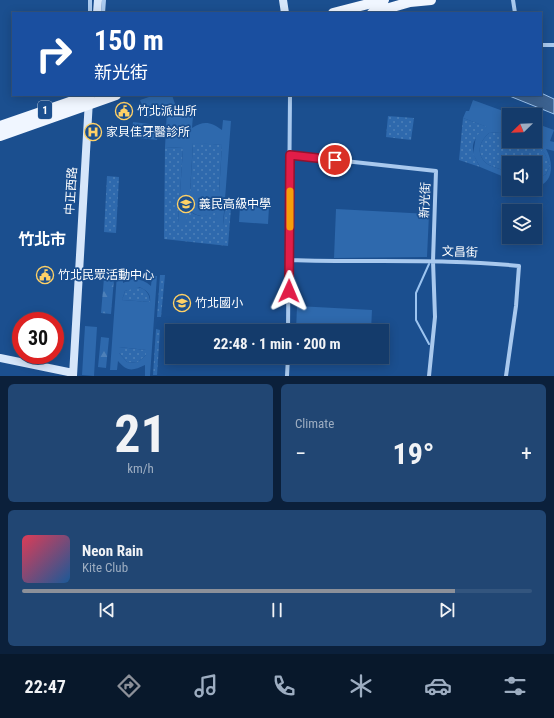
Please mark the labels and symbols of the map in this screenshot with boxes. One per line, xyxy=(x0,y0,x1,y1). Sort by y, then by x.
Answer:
road number: 1 xyxy=(38,101,52,119)
public building icon: 竹北派出所 xyxy=(114,101,134,121)
place label: 竹北派出所 xyxy=(137,104,197,118)
north arrow xyxy=(502,108,542,148)
hospital icon: 家貝佳牙醫診所 xyxy=(83,122,103,142)
place label: 家貝佳牙醫診所 xyxy=(106,125,190,139)
pin xyxy=(318,143,352,177)
street label: 中正西路 xyxy=(62,167,80,215)
street label: 新光街 xyxy=(417,182,433,218)
school or university icon: 義民高級中學 xyxy=(176,194,196,214)
place label: 義民高級中學 xyxy=(199,197,271,211)
district label: 竹北市 xyxy=(18,230,66,249)
street label: 文昌街 xyxy=(442,244,478,260)
public building icon: 竹北民眾活動中心 xyxy=(35,265,55,285)
place label: 竹北民眾活動中心 xyxy=(58,268,154,282)
position arrow xyxy=(268,270,310,312)
school or university icon: 竹北國小 xyxy=(172,293,192,313)
place label: 竹北國小 xyxy=(195,296,243,310)
speed limit sign: 30 xyxy=(12,312,64,364)

